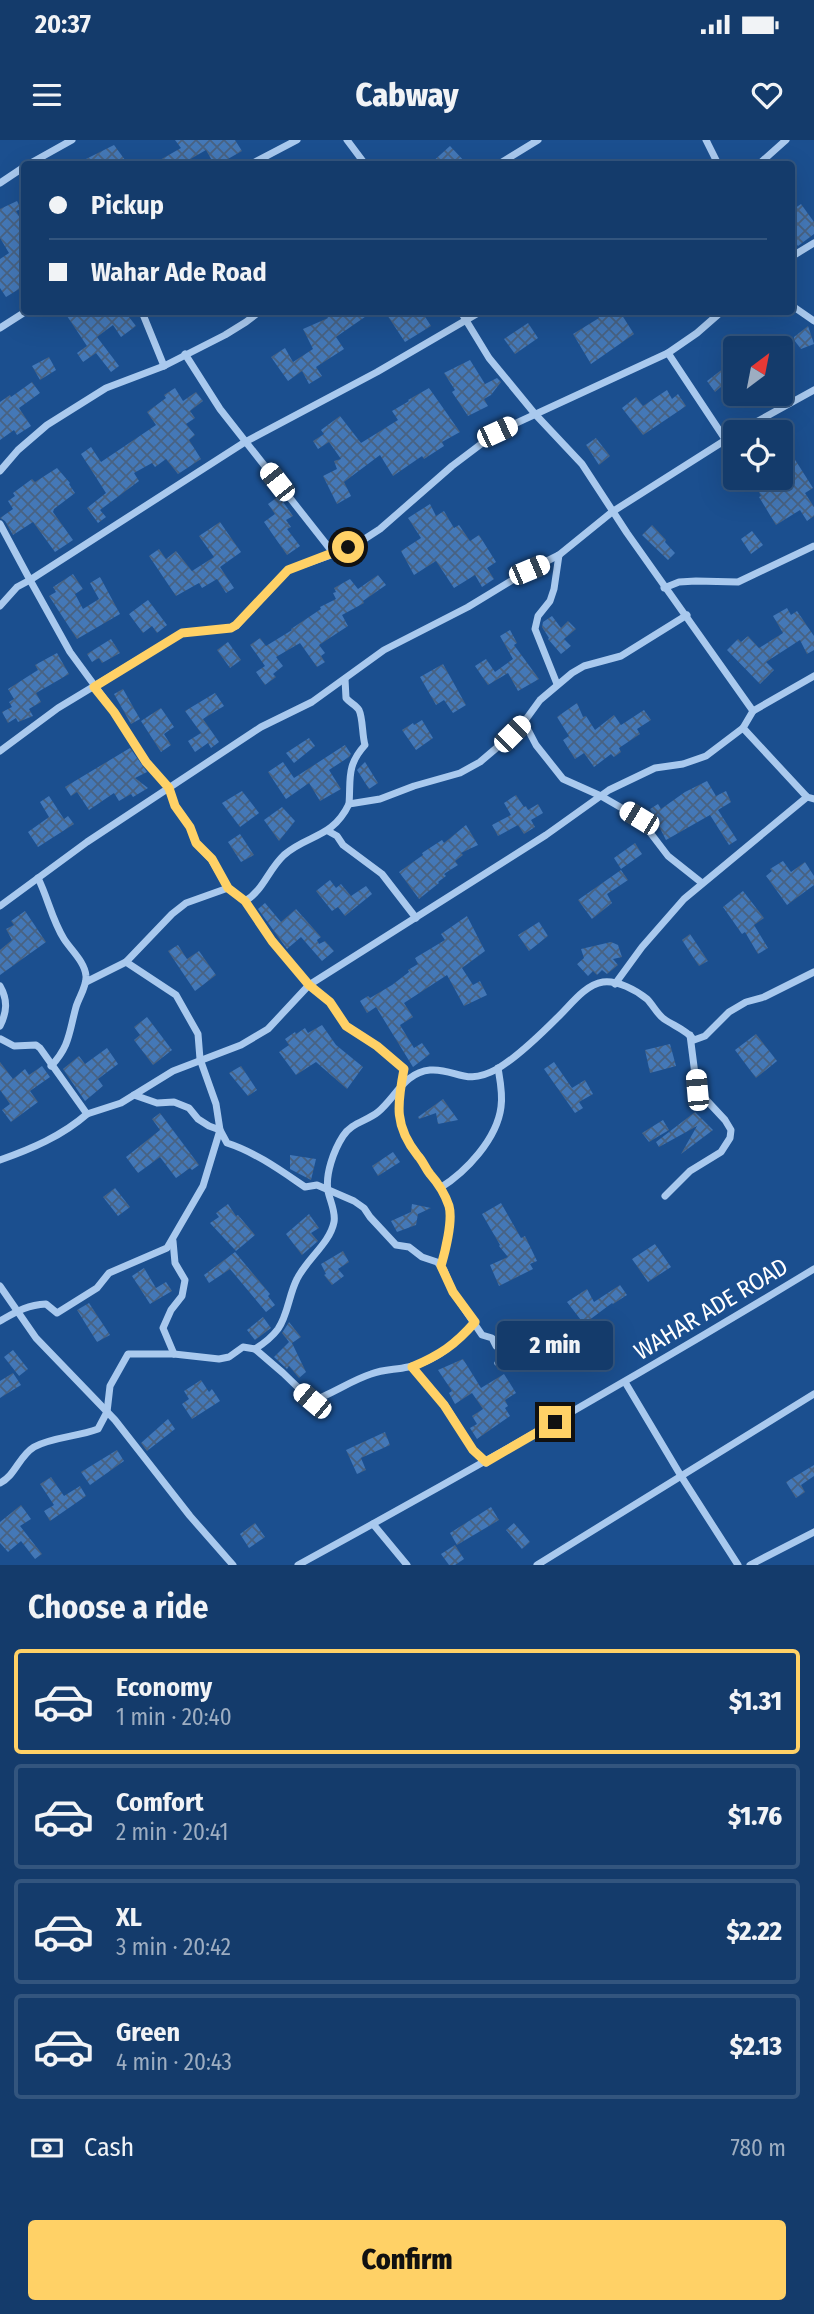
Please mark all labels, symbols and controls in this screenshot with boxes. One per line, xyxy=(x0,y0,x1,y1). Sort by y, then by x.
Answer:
text: 20:37 xyxy=(35,9,91,40)
icon: menu xyxy=(28,76,66,114)
text: Cabway xyxy=(356,76,458,114)
icon: heart xyxy=(748,76,786,114)
text: Pickup xyxy=(91,190,164,221)
text: Wahar Ade Road xyxy=(91,257,267,288)
north arrow xyxy=(723,336,793,406)
map controls xyxy=(723,336,793,490)
car xyxy=(474,414,521,450)
button: locate xyxy=(723,420,793,490)
car xyxy=(256,459,299,505)
route start xyxy=(332,531,364,563)
car xyxy=(506,552,553,588)
car xyxy=(490,712,535,756)
car xyxy=(616,798,663,838)
car xyxy=(685,1068,710,1112)
street label: WAHAR ADE ROAD xyxy=(629,1252,793,1366)
callout: 2 min xyxy=(497,1320,613,1370)
text: 2 min xyxy=(530,1331,580,1359)
car xyxy=(290,1379,335,1423)
route end xyxy=(539,1406,571,1438)
text: Choose a ride xyxy=(28,1588,209,1626)
icon: car xyxy=(32,1670,95,1733)
text: Economy xyxy=(116,1672,212,1703)
text: $1.31 xyxy=(729,1686,782,1717)
text: 1 min · 20:40 xyxy=(116,1703,232,1731)
icon: car xyxy=(32,1785,95,1848)
text: Comfort xyxy=(116,1787,204,1818)
text: $1.76 xyxy=(728,1801,782,1832)
text: 2 min · 20:41 xyxy=(116,1818,229,1846)
icon: car xyxy=(32,1900,95,1963)
text: XL xyxy=(116,1902,142,1933)
text: $2.22 xyxy=(726,1916,782,1947)
text: 3 min · 20:42 xyxy=(116,1933,231,1961)
icon: car xyxy=(32,2015,95,2078)
text: Green xyxy=(116,2017,180,2048)
text: $2.13 xyxy=(730,2031,782,2062)
text: 4 min · 20:43 xyxy=(116,2048,232,2076)
icon: cash xyxy=(28,2129,66,2167)
text: Cash xyxy=(84,2132,134,2163)
text: 780 m xyxy=(731,2134,786,2162)
button: Confirm xyxy=(28,2220,786,2300)

